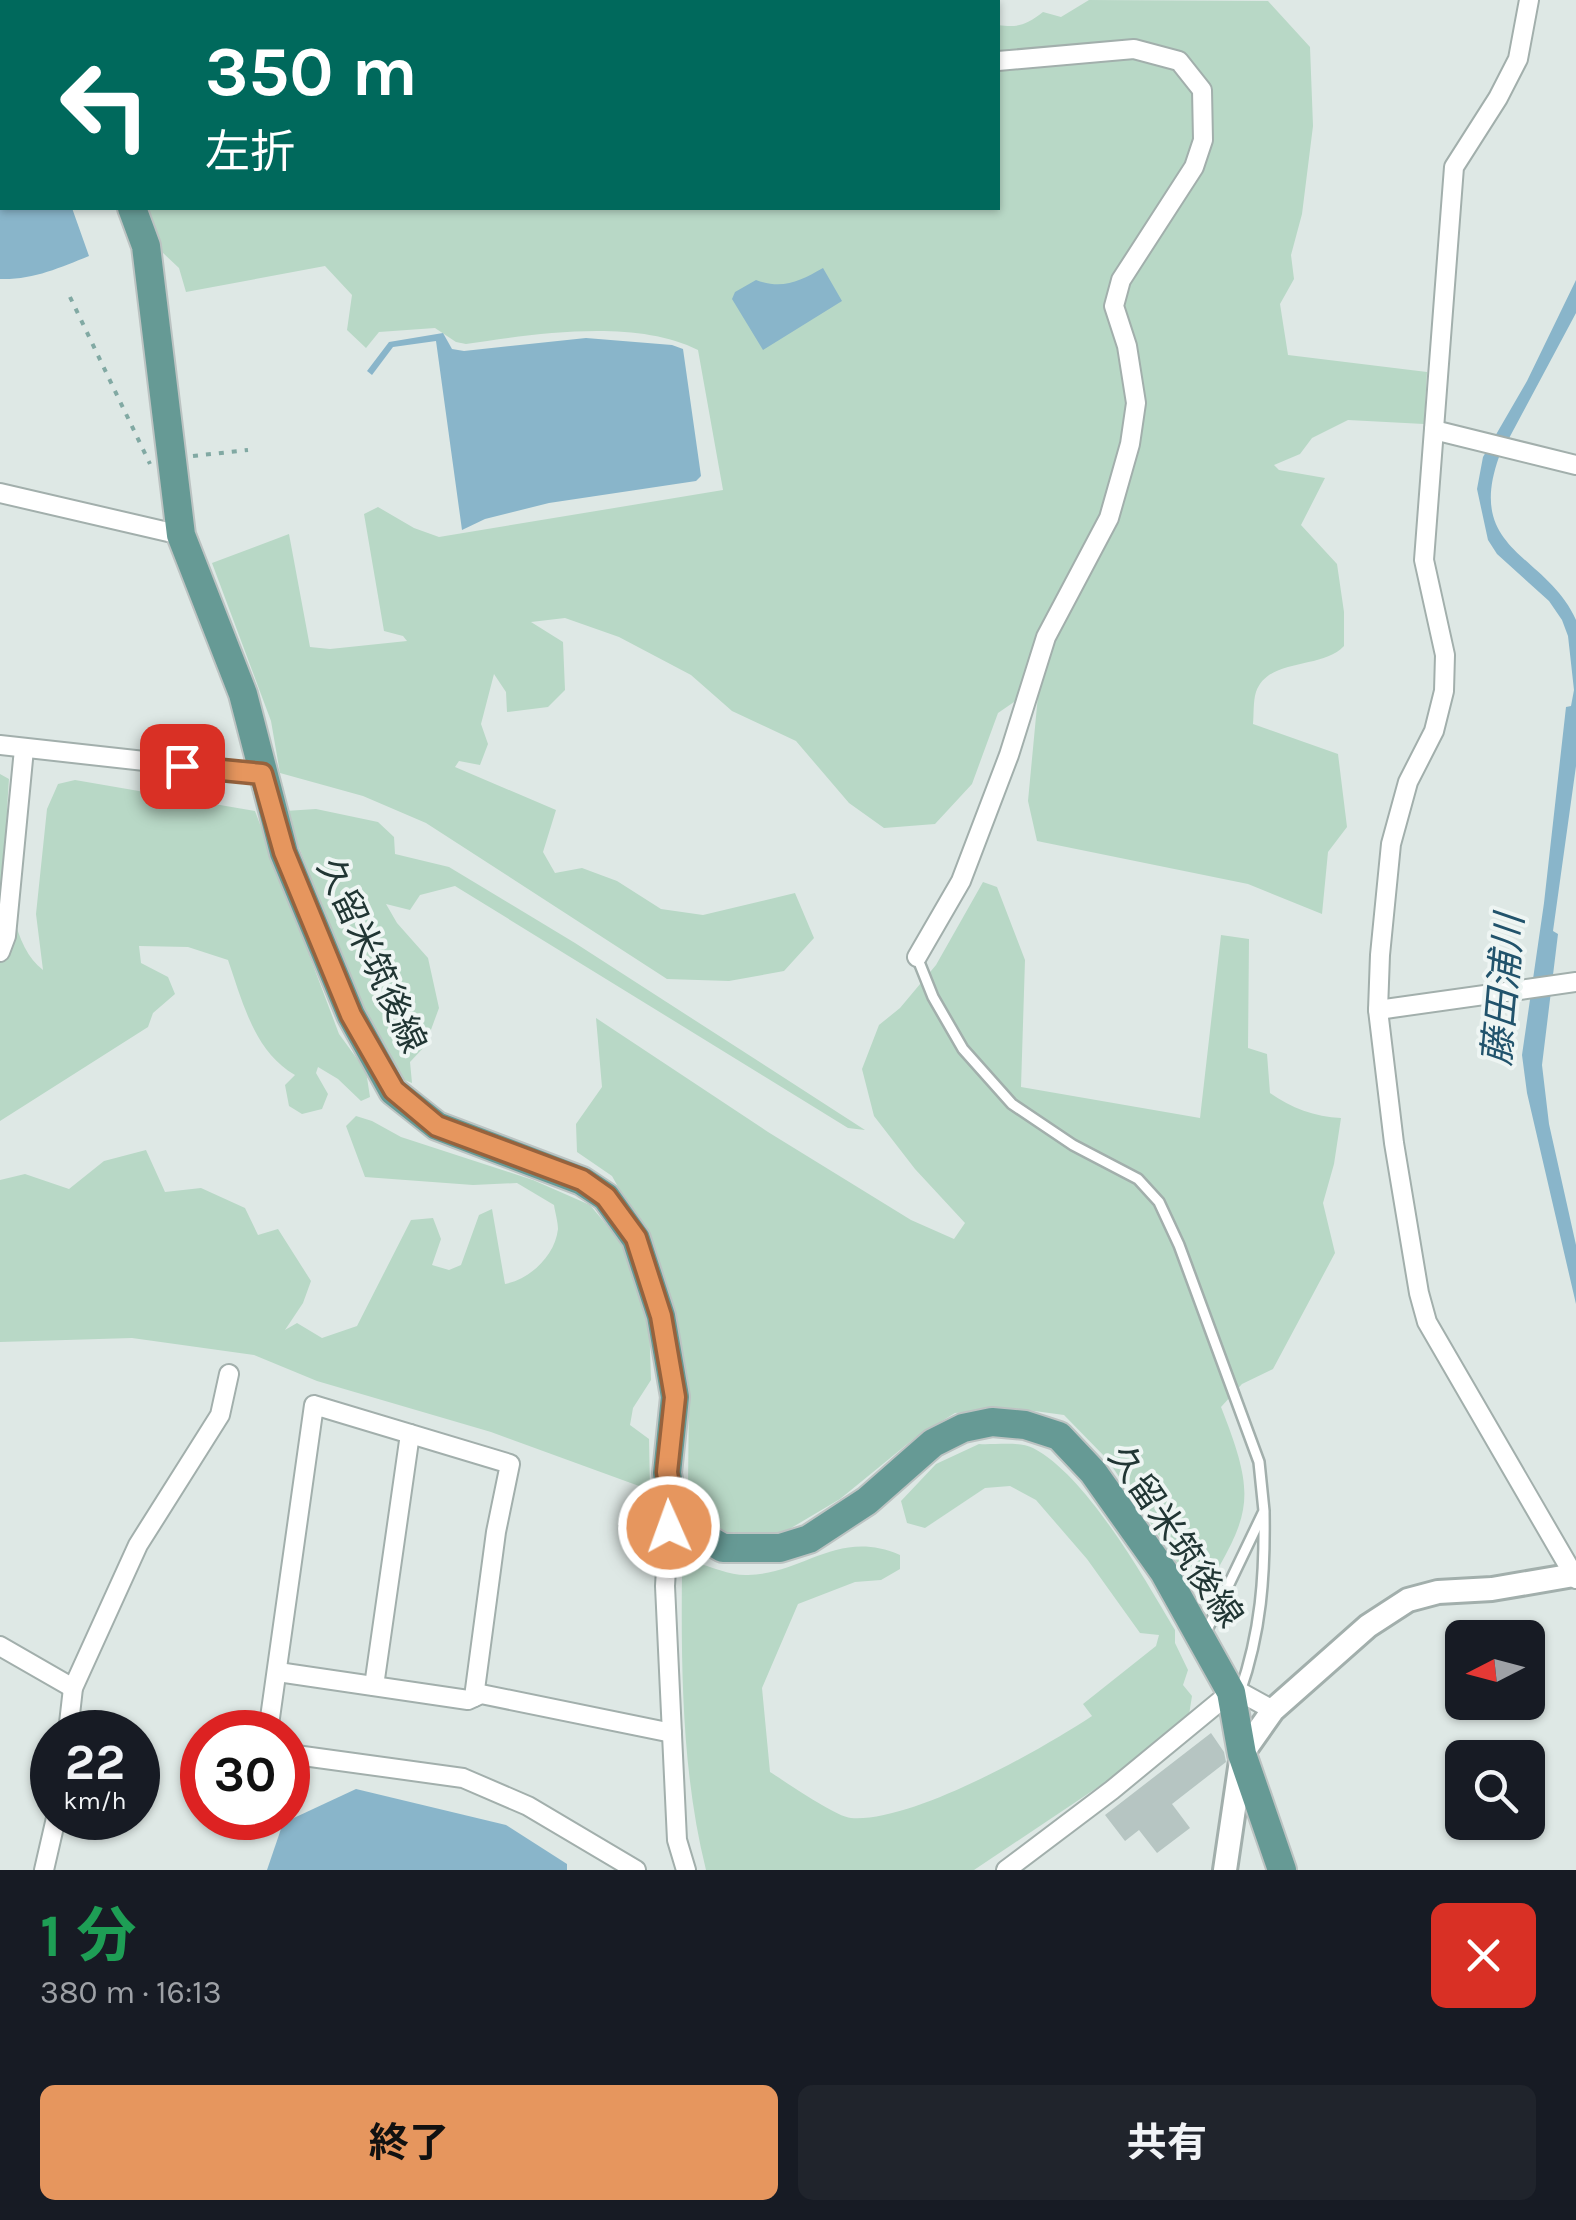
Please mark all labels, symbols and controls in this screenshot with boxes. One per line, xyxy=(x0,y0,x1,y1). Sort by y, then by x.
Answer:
text: 350 m xyxy=(205,31,418,113)
icon: left xyxy=(40,40,170,170)
text: 左折 xyxy=(205,126,295,178)
pin xyxy=(140,724,225,809)
icon: arrive xyxy=(155,739,210,794)
street label: 久留米筑後線 xyxy=(309,851,435,1059)
water label: 藤田浦川 xyxy=(1474,908,1533,1068)
street label: 久留米筑後線 xyxy=(1100,1438,1251,1635)
position arrow xyxy=(617,1475,721,1579)
north arrow xyxy=(1445,1620,1545,1720)
map controls xyxy=(1445,1620,1545,1840)
speed limit sign: 30 xyxy=(180,1710,310,1840)
text: 22 xyxy=(65,1733,125,1792)
button: search xyxy=(1445,1740,1545,1840)
text: km/h xyxy=(63,1786,127,1815)
text: 1 分 xyxy=(40,1901,137,1971)
button: close xyxy=(1431,1903,1536,2008)
text: 380 m · 16:13 xyxy=(40,1974,222,2011)
button: 終了 xyxy=(40,2085,778,2200)
button: 共有 xyxy=(798,2085,1536,2200)

